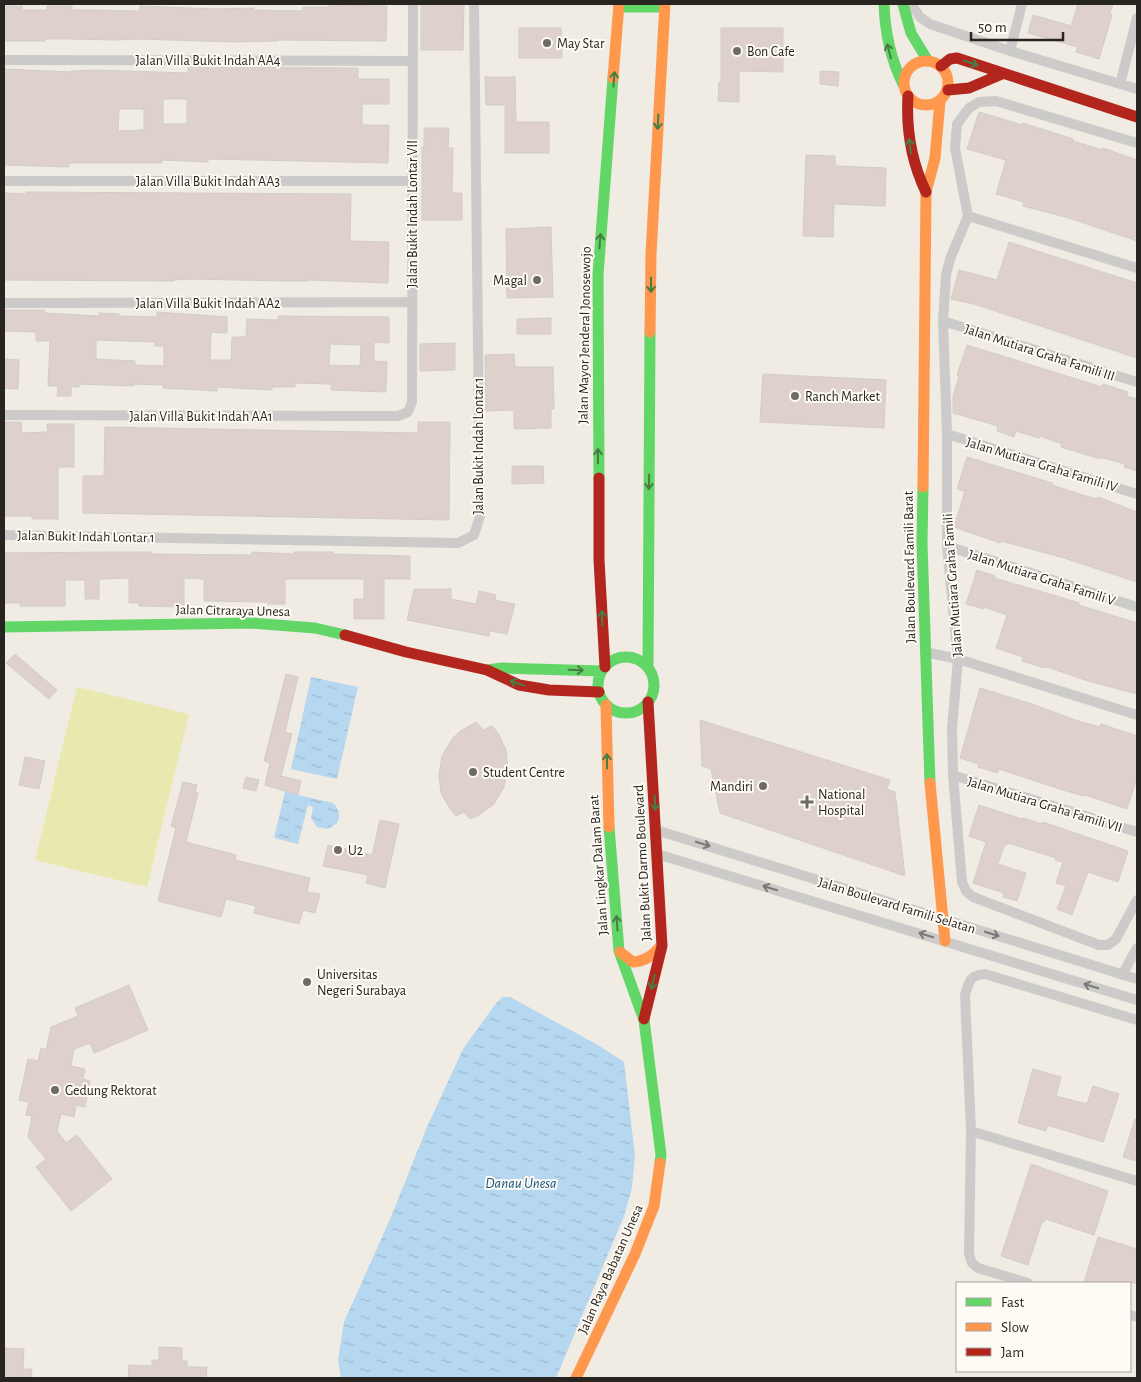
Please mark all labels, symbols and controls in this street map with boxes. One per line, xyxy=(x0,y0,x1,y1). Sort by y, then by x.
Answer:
scale bar xyxy=(971,10,1064,42)
text: 50 m xyxy=(978,20,1007,35)
marker: May Star xyxy=(541,37,553,49)
place label: May Star xyxy=(557,37,605,51)
one-way arrow xyxy=(884,44,894,60)
marker: Bon Cafe xyxy=(731,45,743,57)
place label: Bon Cafe xyxy=(747,45,795,59)
street label: Jalan Villa Bukit Indah AA4 xyxy=(135,54,281,68)
one-way arrow xyxy=(962,59,978,68)
one-way arrow xyxy=(609,72,619,88)
one-way arrow xyxy=(654,114,663,130)
one-way arrow xyxy=(905,138,915,154)
street label: Jalan Bukit Indah Lontar VII xyxy=(406,140,420,288)
street label: Jalan Villa Bukit Indah AA3 xyxy=(136,175,280,189)
one-way arrow xyxy=(595,233,605,249)
street label: Jalan Mayor Jenderal Jonosewojo xyxy=(576,246,594,424)
place label: Magal xyxy=(493,274,527,288)
marker: Magal xyxy=(531,274,543,286)
one-way arrow xyxy=(646,276,656,292)
street label: Jalan Villa Bukit Indah AA2 xyxy=(136,297,280,311)
street label: Jalan Mutiara Graha Famili III xyxy=(963,322,1117,384)
street label: Jalan Bukit Indah Lontar 1 xyxy=(472,377,486,515)
marker: Ranch Market xyxy=(789,390,801,402)
place label: Ranch Market xyxy=(805,390,880,404)
street label: Jalan Villa Bukit Indah AA1 xyxy=(129,410,273,424)
street label: Jalan Mutiara Graha Famili IV xyxy=(964,435,1119,495)
one-way arrow xyxy=(593,448,603,464)
one-way arrow xyxy=(645,474,654,490)
street label: Jalan Boulevard Famili Barat xyxy=(902,490,918,643)
street label: Jalan Mutiara Graha Famili xyxy=(941,513,965,657)
street label: Jalan Bukit Indah Lontar 1 xyxy=(17,529,155,545)
street label: Jalan Mutiara Graha Famili V xyxy=(966,548,1117,608)
street label: Jalan Citraraya Unesa xyxy=(176,603,291,619)
one-way arrow xyxy=(598,611,607,627)
one-way arrow xyxy=(568,665,584,674)
one-way arrow xyxy=(510,678,525,687)
one-way arrow xyxy=(602,753,612,770)
marker: Student Centre xyxy=(467,766,479,778)
place label: Student Centre xyxy=(483,766,565,780)
street label: Jalan Mutiara Graha Famili VII xyxy=(966,775,1124,835)
place label: Mandiri xyxy=(710,780,753,794)
marker: Mandiri xyxy=(757,780,769,792)
street label: Jalan Bukit Darmo Boulevard xyxy=(632,784,654,941)
place label: National Hospital xyxy=(818,788,866,818)
street label: Jalan Lingkar Dalam Barat xyxy=(587,794,611,935)
one-way arrow xyxy=(650,795,659,811)
marker: National Hospital xyxy=(800,795,814,809)
one-way arrow xyxy=(695,840,711,850)
marker: U2 xyxy=(332,844,344,856)
place label: U2 xyxy=(348,844,363,858)
street label: Jalan Boulevard Famili Selatan xyxy=(816,875,977,937)
one-way arrow xyxy=(763,883,778,892)
one-way arrow xyxy=(612,915,622,931)
one-way arrow xyxy=(918,930,934,940)
one-way arrow xyxy=(983,930,999,940)
place label: Universitas Negeri Surabaya xyxy=(317,968,407,998)
one-way arrow xyxy=(648,974,657,990)
marker: Universitas Negeri Surabaya xyxy=(301,976,313,988)
one-way arrow xyxy=(1083,981,1099,990)
marker: Gedung Rektorat xyxy=(49,1084,61,1096)
place label: Gedung Rektorat xyxy=(65,1084,157,1098)
water label: Danau Unesa xyxy=(485,1176,557,1191)
street label: Jalan Raya Babatan Unesa xyxy=(576,1202,646,1336)
legend xyxy=(956,1282,1131,1372)
text: Fast xyxy=(1001,1295,1025,1310)
text: Slow xyxy=(1001,1320,1029,1335)
text: Jam xyxy=(1001,1345,1024,1360)

